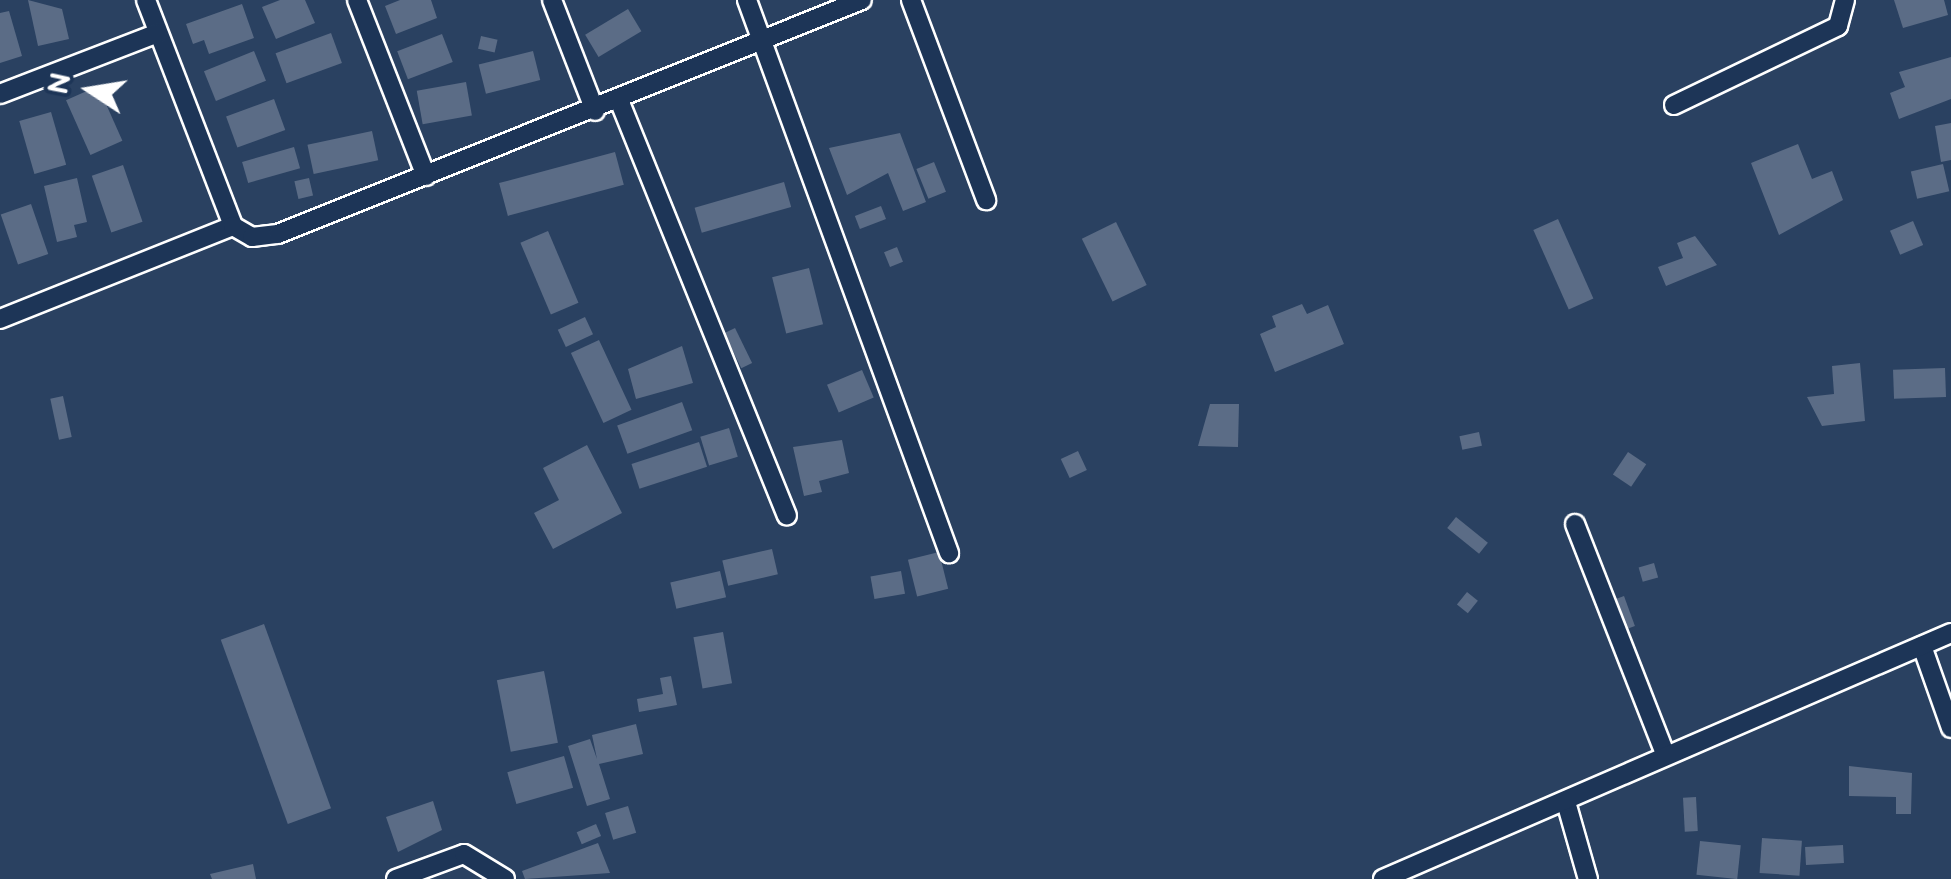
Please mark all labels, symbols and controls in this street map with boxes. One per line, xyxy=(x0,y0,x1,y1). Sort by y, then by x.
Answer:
north arrow xyxy=(40,40,140,140)
text: N xyxy=(42,70,78,97)

